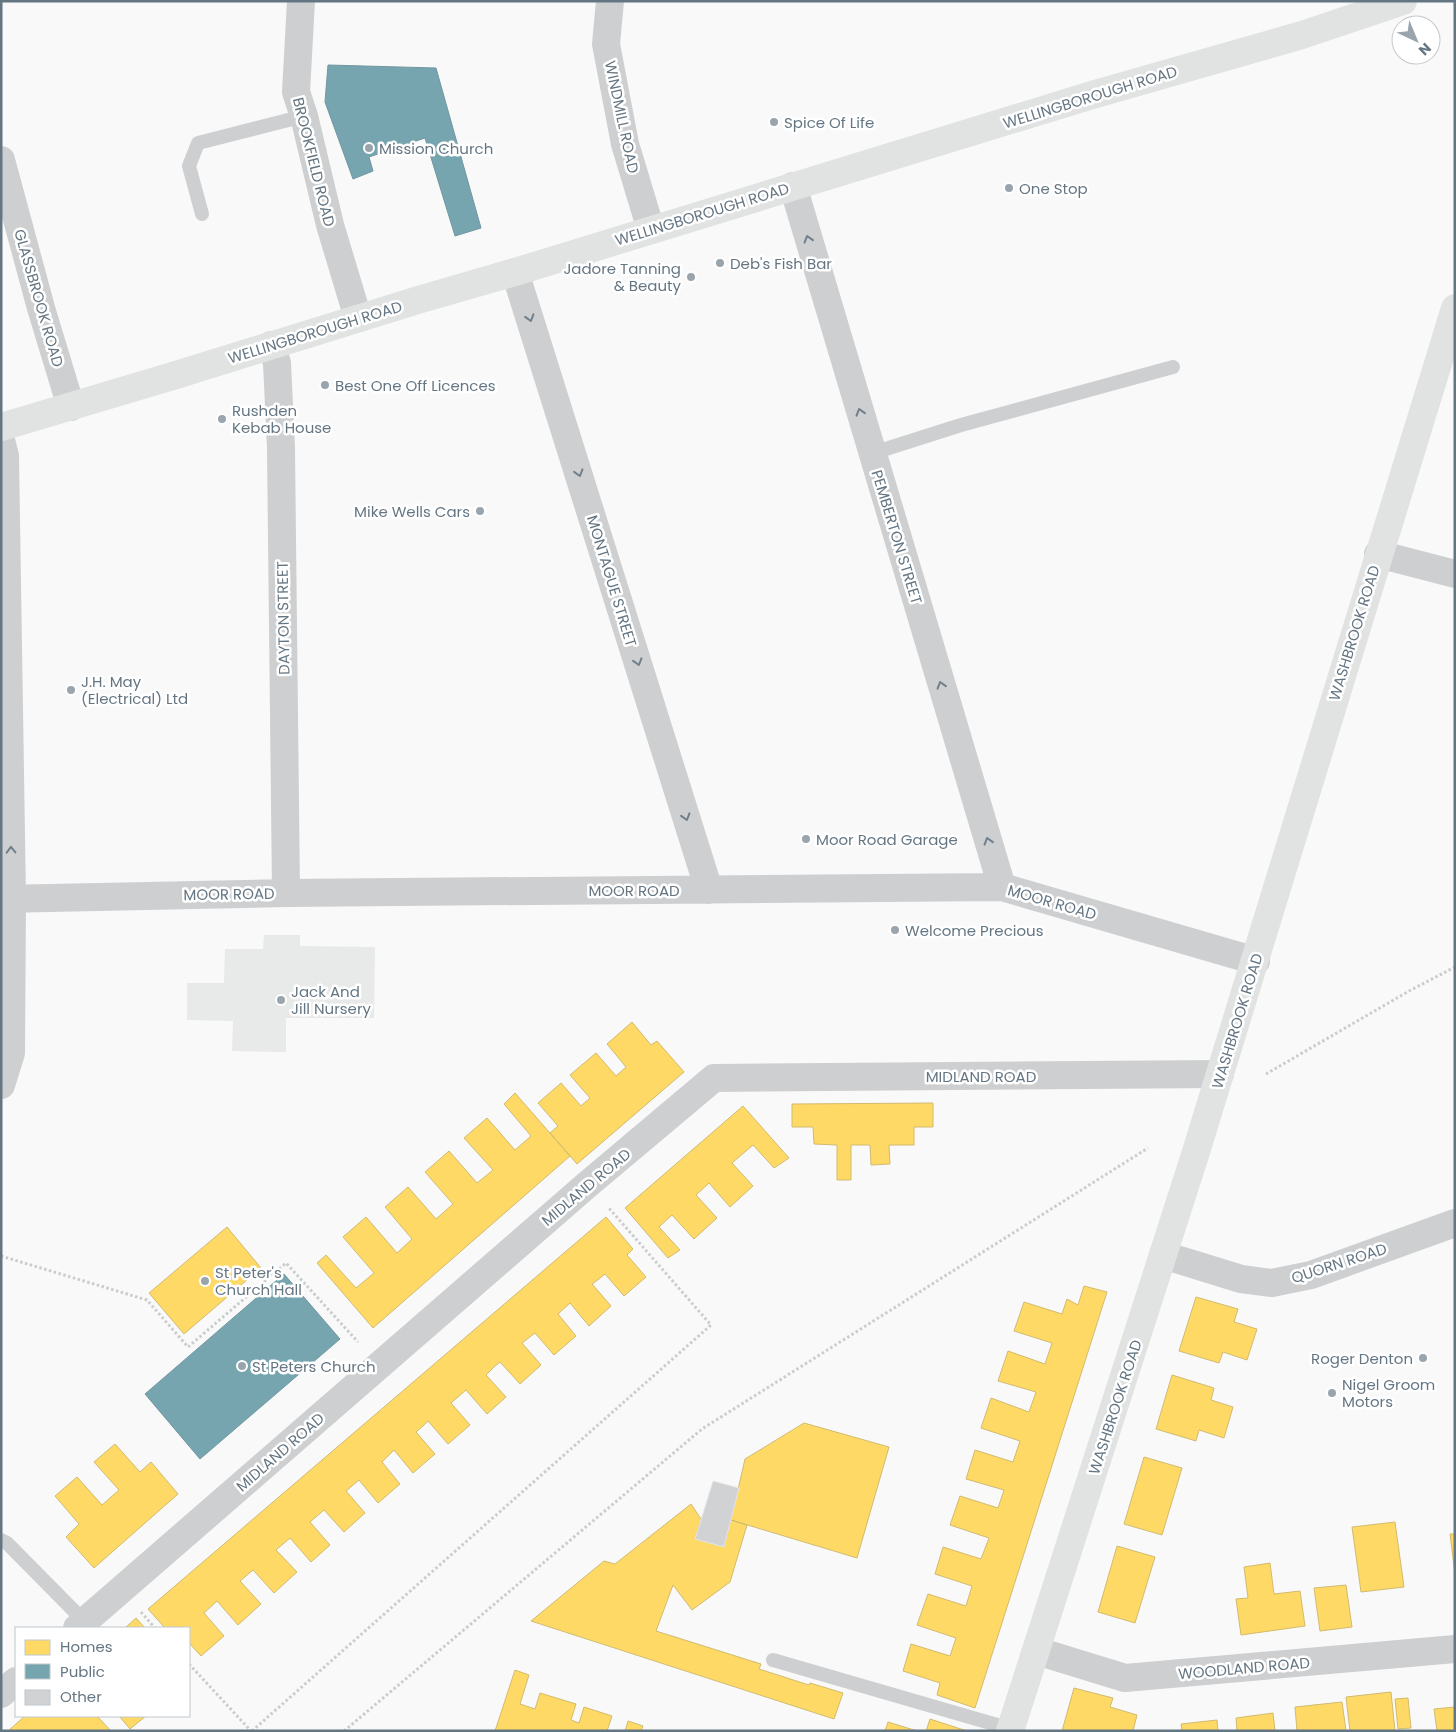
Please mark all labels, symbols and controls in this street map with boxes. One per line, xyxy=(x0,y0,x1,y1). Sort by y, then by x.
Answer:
north arrow xyxy=(1391,15,1441,65)
text: N xyxy=(1414,39,1436,60)
street label: WINDMILL ROAD xyxy=(600,59,644,175)
street label: WELLINGBOROUGH ROAD xyxy=(1000,61,1180,133)
street label: BROOKFIELD ROAD xyxy=(288,95,340,229)
place label: Spice Of Life xyxy=(784,112,874,133)
marker: Spice Of Life xyxy=(768,116,780,128)
place label: Mission Church xyxy=(379,138,493,159)
marker: Mission Church xyxy=(363,142,375,154)
street label: WELLINGBOROUGH ROAD xyxy=(612,178,792,250)
place label: One Stop xyxy=(1019,178,1088,199)
marker: One Stop xyxy=(1003,182,1015,194)
street label: GLASSBROOK ROAD xyxy=(9,227,69,369)
one-way arrow xyxy=(804,236,814,244)
place label: Deb's Fish Bar xyxy=(730,253,832,274)
marker: Deb's Fish Bar xyxy=(714,257,726,269)
place label: Jadore Tanning & Beauty xyxy=(563,258,682,296)
marker: Jadore Tanning & Beauty xyxy=(685,271,697,283)
street label: WELLINGBOROUGH ROAD xyxy=(225,296,405,368)
one-way arrow xyxy=(524,313,534,322)
place label: Best One Off Licences xyxy=(335,375,496,396)
marker: Best One Off Licences xyxy=(319,379,331,391)
place label: Rushden Kebab House xyxy=(232,400,331,438)
one-way arrow xyxy=(856,408,866,416)
marker: Rushden Kebab House xyxy=(216,413,228,425)
street label: PEMBERTON STREET xyxy=(867,467,927,607)
one-way arrow xyxy=(573,469,583,477)
place label: Mike Wells Cars xyxy=(354,501,470,522)
marker: Mike Wells Cars xyxy=(474,505,486,517)
street label: MONTAGUE STREET xyxy=(582,513,642,649)
street label: DAYTON STREET xyxy=(272,561,294,675)
street label: WASHBROOK ROAD xyxy=(1323,563,1385,703)
one-way arrow xyxy=(632,657,642,665)
place label: J.H. May (Electrical) Ltd xyxy=(81,671,188,709)
one-way arrow xyxy=(937,681,947,689)
marker: J.H. May (Electrical) Ltd xyxy=(65,684,77,696)
one-way arrow xyxy=(681,812,691,820)
place label: Moor Road Garage xyxy=(816,829,958,850)
marker: Moor Road Garage xyxy=(800,833,812,845)
one-way arrow xyxy=(983,837,993,845)
one-way arrow xyxy=(6,846,16,854)
street label: MOOR ROAD xyxy=(1005,879,1099,925)
street label: MOOR ROAD xyxy=(588,880,680,901)
street label: MOOR ROAD xyxy=(183,883,275,905)
place label: Welcome Precious xyxy=(905,920,1044,941)
marker: Welcome Precious xyxy=(889,924,901,936)
street label: WASHBROOK ROAD xyxy=(1206,951,1268,1091)
place label: Jack And Jill Nursery xyxy=(291,981,371,1019)
marker: Jack And Jill Nursery xyxy=(275,994,287,1006)
street label: MIDLAND ROAD xyxy=(926,1066,1036,1087)
street label: MIDLAND ROAD xyxy=(537,1143,635,1231)
street label: QUORN ROAD xyxy=(1289,1238,1389,1288)
place label: St Peter's Church Hall xyxy=(215,1262,302,1300)
marker: St Peter's Church Hall xyxy=(199,1275,211,1287)
street label: WASHBROOK ROAD xyxy=(1083,1337,1147,1477)
place label: Roger Denton xyxy=(1311,1348,1413,1369)
marker: Roger Denton xyxy=(1417,1352,1429,1364)
place label: St Peters Church xyxy=(252,1356,376,1377)
marker: St Peters Church xyxy=(236,1360,248,1372)
place label: Nigel Groom Motors xyxy=(1342,1374,1435,1412)
marker: Nigel Groom Motors xyxy=(1326,1387,1338,1399)
street label: MIDLAND ROAD xyxy=(231,1408,329,1496)
legend xyxy=(15,1627,190,1717)
text: Homes xyxy=(60,1636,113,1657)
street label: WOODLAND ROAD xyxy=(1177,1652,1311,1684)
text: Public xyxy=(60,1661,105,1682)
text: Other xyxy=(60,1686,102,1707)

